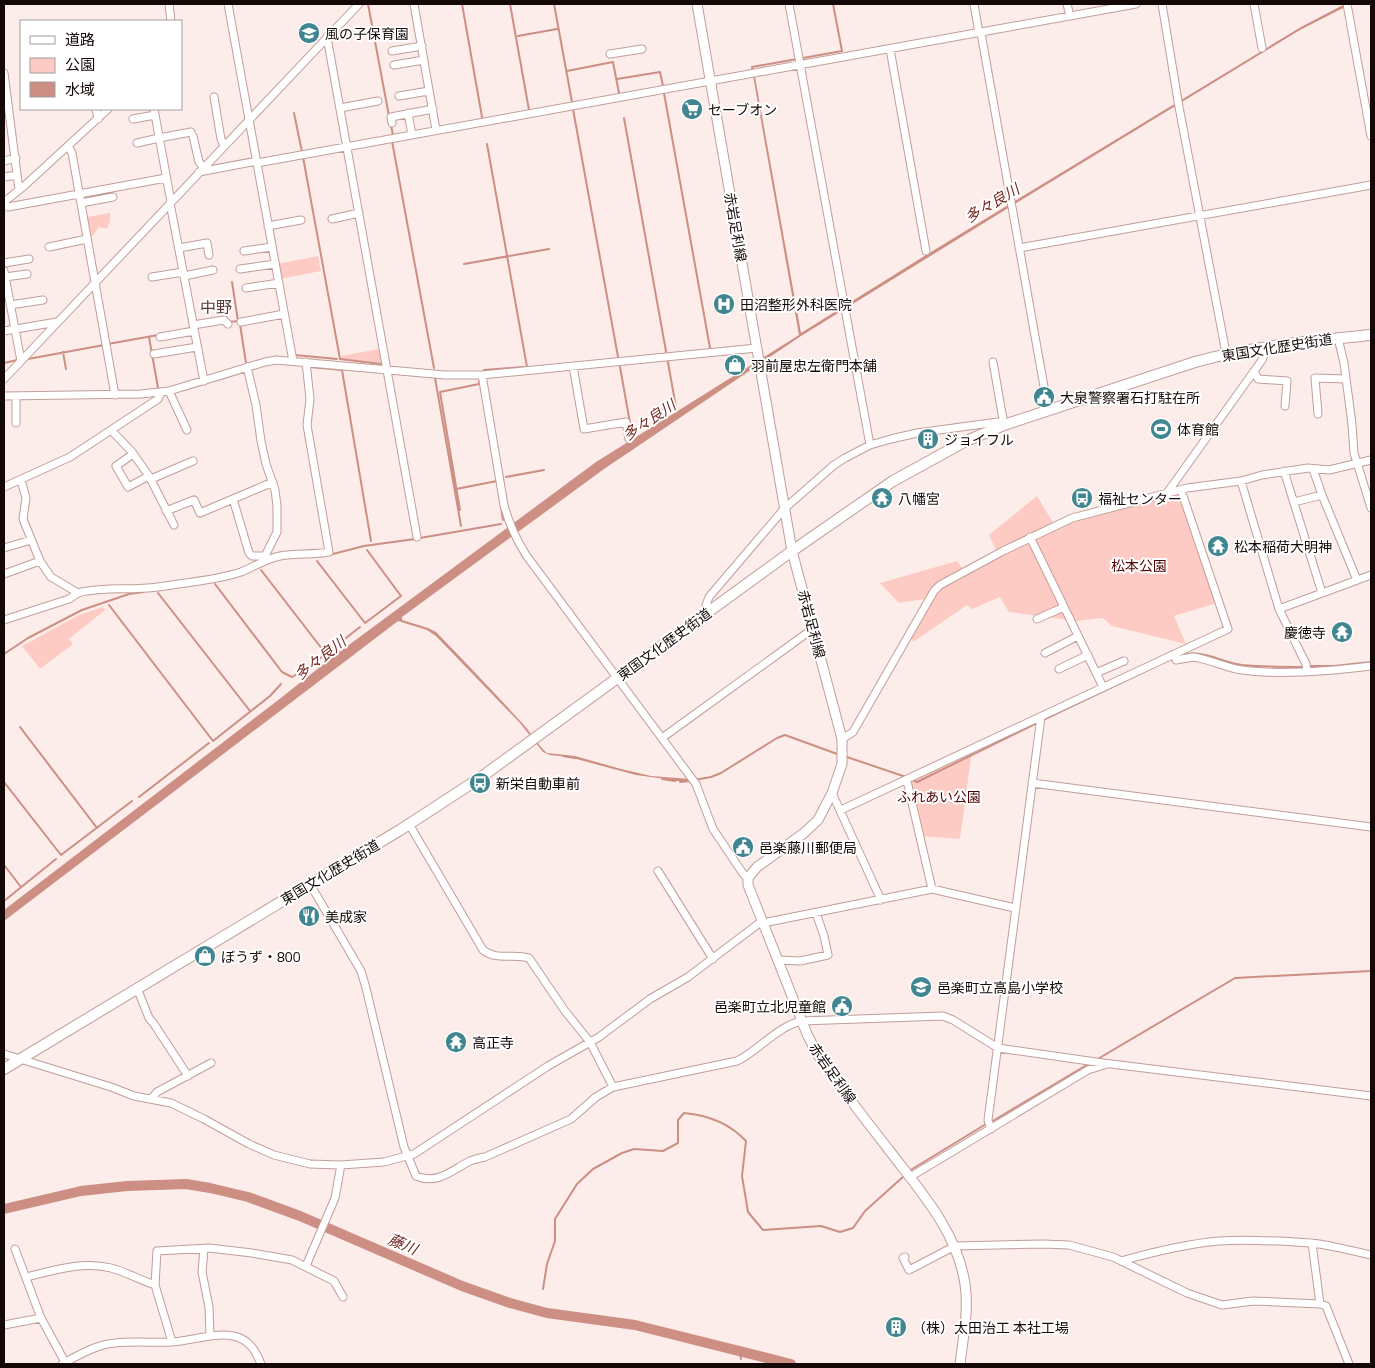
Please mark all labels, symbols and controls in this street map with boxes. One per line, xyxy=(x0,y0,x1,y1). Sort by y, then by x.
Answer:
legend xyxy=(20,20,182,110)
school or university icon: 風の子保育園 xyxy=(297,21,321,45)
place label: 風の子保育園 xyxy=(325,23,409,44)
text: 道路 xyxy=(65,28,95,51)
text: 公園 xyxy=(65,53,95,76)
text: 水域 xyxy=(65,78,95,101)
supermarket icon: セーブオン xyxy=(680,97,704,121)
place label: セーブオン xyxy=(708,99,777,120)
water label: 多々良川 xyxy=(960,177,1025,228)
street label: 赤岩足利線 xyxy=(720,191,752,263)
hospital icon: 田沼整形外科医院 xyxy=(712,292,736,316)
place label: 田沼整形外科医院 xyxy=(740,294,852,315)
district label: 中野 xyxy=(200,295,232,319)
street label: 東国文化歴史街道 xyxy=(1220,328,1334,366)
shop icon: 羽前屋忠左衛門本舗 xyxy=(723,353,747,377)
place label: 羽前屋忠左衛門本舗 xyxy=(751,355,877,376)
public building icon: 大泉警察署石打駐在所 xyxy=(1032,385,1056,409)
place label: 大泉警察署石打駐在所 xyxy=(1060,387,1200,408)
water label: 多々良川 xyxy=(618,393,682,446)
sports icon: 体育館 xyxy=(1149,417,1173,441)
place label: 体育館 xyxy=(1177,419,1219,440)
building icon: ジョイフル xyxy=(916,427,940,451)
place label: ジョイフル xyxy=(944,429,1014,450)
temple icon: 八幡宮 xyxy=(870,486,894,510)
bus stop icon: 福祉センター xyxy=(1070,486,1094,510)
place label: 八幡宮 xyxy=(898,488,940,509)
place label: 福祉センター xyxy=(1098,488,1182,509)
temple icon: 松本稲荷大明神 xyxy=(1206,534,1230,558)
place label: 松本稲荷大明神 xyxy=(1234,536,1332,557)
park label: 松本公園 xyxy=(1111,555,1167,576)
street label: 赤岩足利線 xyxy=(793,587,831,661)
street label: 東国文化歴史街道 xyxy=(613,603,715,685)
temple icon: 慶徳寺 xyxy=(1330,620,1354,644)
place label: 慶徳寺 xyxy=(1284,622,1326,643)
water label: 多々良川 xyxy=(289,629,352,686)
bus stop icon: 新栄自動車前 xyxy=(468,771,492,795)
place label: 新栄自動車前 xyxy=(496,773,580,794)
park label: ふれあい公園 xyxy=(897,786,981,807)
street label: 東国文化歴史街道 xyxy=(277,834,383,910)
public building icon: 邑楽藤川郵便局 xyxy=(731,835,755,859)
place label: 邑楽藤川郵便局 xyxy=(759,837,857,858)
restaurant icon: 美成家 xyxy=(297,904,321,928)
place label: 美成家 xyxy=(325,906,367,927)
shop icon: ぼうず・800 xyxy=(193,944,217,968)
place label: ぼうず・800 xyxy=(221,946,301,967)
school or university icon: 邑楽町立高島小学校 xyxy=(909,975,933,999)
place label: 邑楽町立高島小学校 xyxy=(937,977,1063,998)
public building icon: 邑楽町立北児童館 xyxy=(830,994,854,1018)
place label: 邑楽町立北児童館 xyxy=(714,996,826,1017)
temple icon: 高正寺 xyxy=(444,1030,468,1054)
place label: 高正寺 xyxy=(472,1032,514,1053)
street label: 赤岩足利線 xyxy=(804,1038,862,1108)
water label: 藤川 xyxy=(385,1228,423,1261)
building icon: （株）太田治工 本社工場 xyxy=(884,1315,908,1339)
place label: （株）太田治工 本社工場 xyxy=(912,1317,1069,1338)

